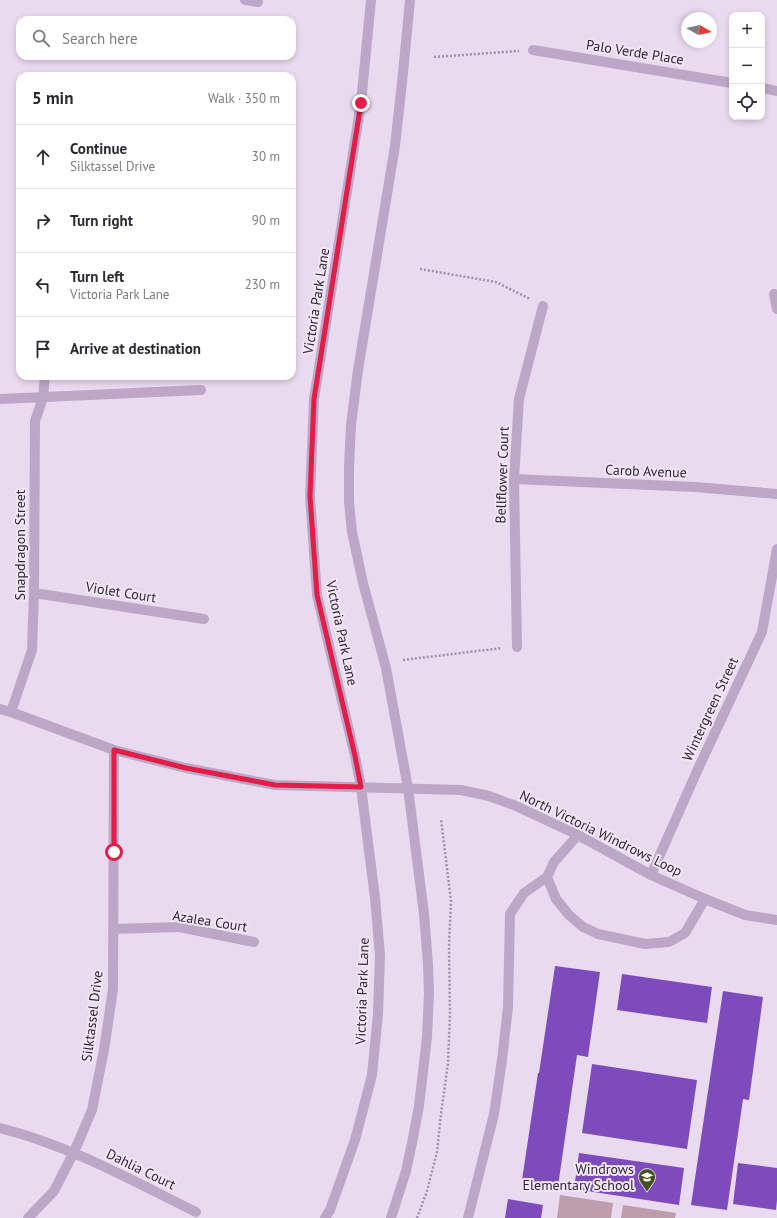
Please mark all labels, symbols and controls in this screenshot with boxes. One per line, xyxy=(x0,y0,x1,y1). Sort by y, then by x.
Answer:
north arrow xyxy=(681,12,717,48)
map controls xyxy=(729,12,765,120)
button: + xyxy=(729,12,765,48)
search box xyxy=(16,16,296,60)
icon: search xyxy=(30,27,52,49)
text: Search here xyxy=(62,29,138,48)
street label: Palo Verde Place xyxy=(585,35,685,69)
button: − xyxy=(729,48,765,84)
button: locate xyxy=(729,84,765,120)
text: 5 min xyxy=(32,87,73,109)
text: Walk · 350 m xyxy=(208,90,280,107)
route end xyxy=(352,94,370,112)
text: Continue xyxy=(70,139,127,158)
icon: ahead xyxy=(32,146,54,168)
text: 30 m xyxy=(252,148,280,165)
text: Silktassel Drive xyxy=(70,158,155,175)
icon: right xyxy=(32,210,54,232)
text: Turn right xyxy=(70,211,133,230)
text: 90 m xyxy=(252,212,280,229)
street label: Victoria Park Lane xyxy=(299,247,333,356)
text: Turn left xyxy=(70,267,124,286)
icon: left xyxy=(32,274,54,296)
text: 230 m xyxy=(245,276,280,293)
text: Victoria Park Lane xyxy=(70,286,169,303)
icon: arrive xyxy=(32,338,54,360)
text: Arrive at destination xyxy=(70,339,201,358)
street label: Bellflower Court xyxy=(491,426,513,524)
street label: Carob Avenue xyxy=(605,461,687,481)
street label: Snapdragon Street xyxy=(11,489,29,601)
street label: Violet Court xyxy=(83,577,158,607)
street label: Victoria Park Lane xyxy=(322,578,362,687)
street label: Wintergreen Street xyxy=(678,654,742,764)
street label: North Victoria Windrows Loop xyxy=(517,786,685,880)
route start xyxy=(105,843,123,861)
street label: Azalea Court xyxy=(171,906,249,936)
street label: Victoria Park Lane xyxy=(351,937,373,1046)
street label: Silktassel Drive xyxy=(77,969,107,1063)
street label: Dahlia Court xyxy=(103,1145,179,1194)
place label: Windrows Elementary School xyxy=(522,1160,634,1194)
school or university icon: Windrows Elementary School xyxy=(637,1167,657,1192)

